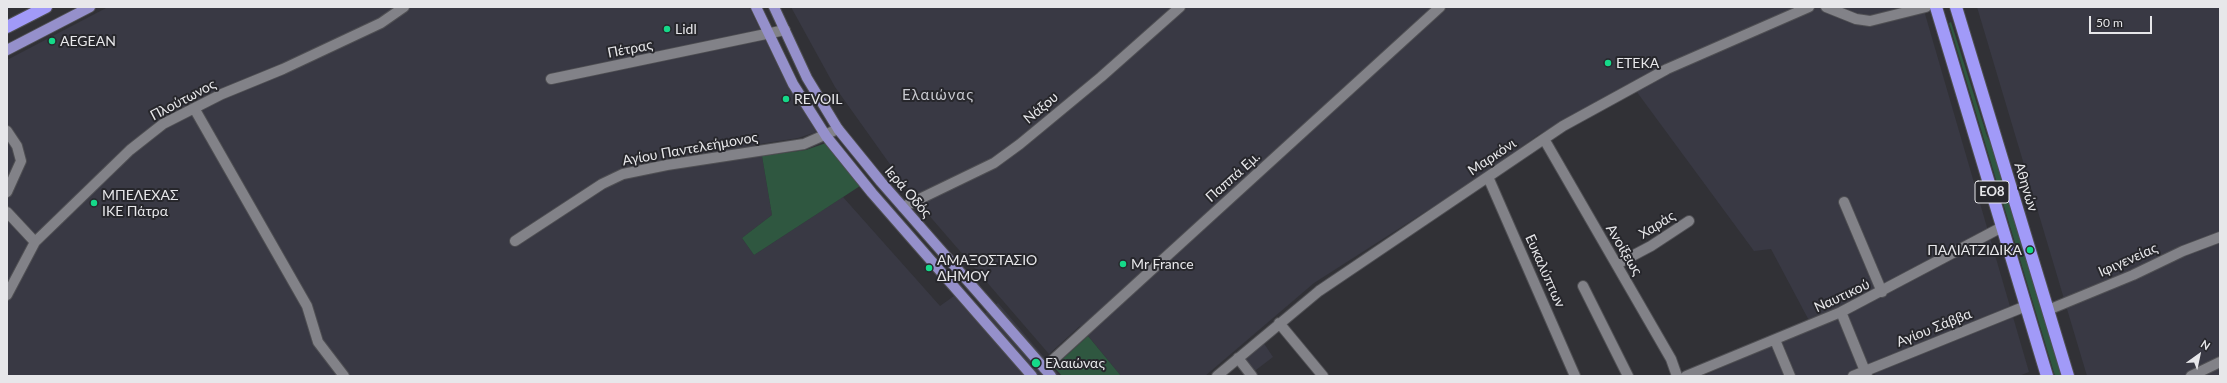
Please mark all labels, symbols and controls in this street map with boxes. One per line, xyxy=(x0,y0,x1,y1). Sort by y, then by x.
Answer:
scale bar xyxy=(2091,8,2154,34)
text: 50 m xyxy=(2096,15,2123,30)
place label: Lidl xyxy=(675,21,697,37)
marker: Lidl xyxy=(662,24,672,34)
place label: AEGEAN xyxy=(60,33,116,49)
marker: AEGEAN xyxy=(47,36,57,46)
street label: Πέτρας xyxy=(606,36,654,62)
place label: ΕΤΕΚΑ xyxy=(1616,55,1659,71)
marker: ΕΤΕΚΑ xyxy=(1603,58,1613,68)
street label: Πλούτωνος xyxy=(147,76,219,124)
district label: Ελαιώνας xyxy=(902,86,974,104)
street label: Νάξου xyxy=(1020,89,1062,127)
place label: REVOIL xyxy=(794,91,842,107)
marker: REVOIL xyxy=(781,94,791,104)
street label: Αγίου Παντελεήμονος xyxy=(621,129,759,169)
street label: Μαρκόνι xyxy=(1465,135,1519,179)
street label: Παππά Εμ. xyxy=(1202,148,1264,206)
street label: Αθηνών xyxy=(2011,160,2041,214)
street label: Ιερά Οδός xyxy=(881,163,935,221)
road number: ΕΟ8 xyxy=(1975,181,2009,203)
place label: ΜΠΕΛΕΧΑΣ ΙΚΕ Πάτρα xyxy=(102,187,178,220)
marker: ΜΠΕΛΕΧΑΣ ΙΚΕ Πάτρα xyxy=(89,198,99,208)
street label: Χαράς xyxy=(1636,207,1678,243)
street label: Ανοίξεως xyxy=(1602,221,1646,279)
street label: Ευκαλύπτων xyxy=(1521,232,1569,310)
street label: Ιφιγενείας xyxy=(2096,239,2160,281)
place label: ΠΑΛΙΑΤΖΙΔΙΚΑ xyxy=(1927,242,2022,258)
marker: ΠΑΛΙΑΤΖΙΔΙΚΑ xyxy=(2025,245,2035,255)
place label: ΑΜΑΞΟΣΤΑΣΙΟ ΔΗΜΟΥ xyxy=(937,252,1037,284)
place label: Mr France xyxy=(1131,256,1194,272)
marker: Mr France xyxy=(1118,259,1128,269)
marker: ΑΜΑΞΟΣΤΑΣΙΟ ΔΗΜΟΥ xyxy=(924,263,934,273)
street label: Ναυτικού xyxy=(1812,276,1872,316)
street label: Αγίου Σάββα xyxy=(1894,305,1974,351)
north arrow xyxy=(2179,335,2219,375)
text: N xyxy=(2199,337,2213,352)
place label: Ελαιώνας xyxy=(1045,355,1105,371)
marker: Ελαιώνας xyxy=(1030,357,1042,369)

